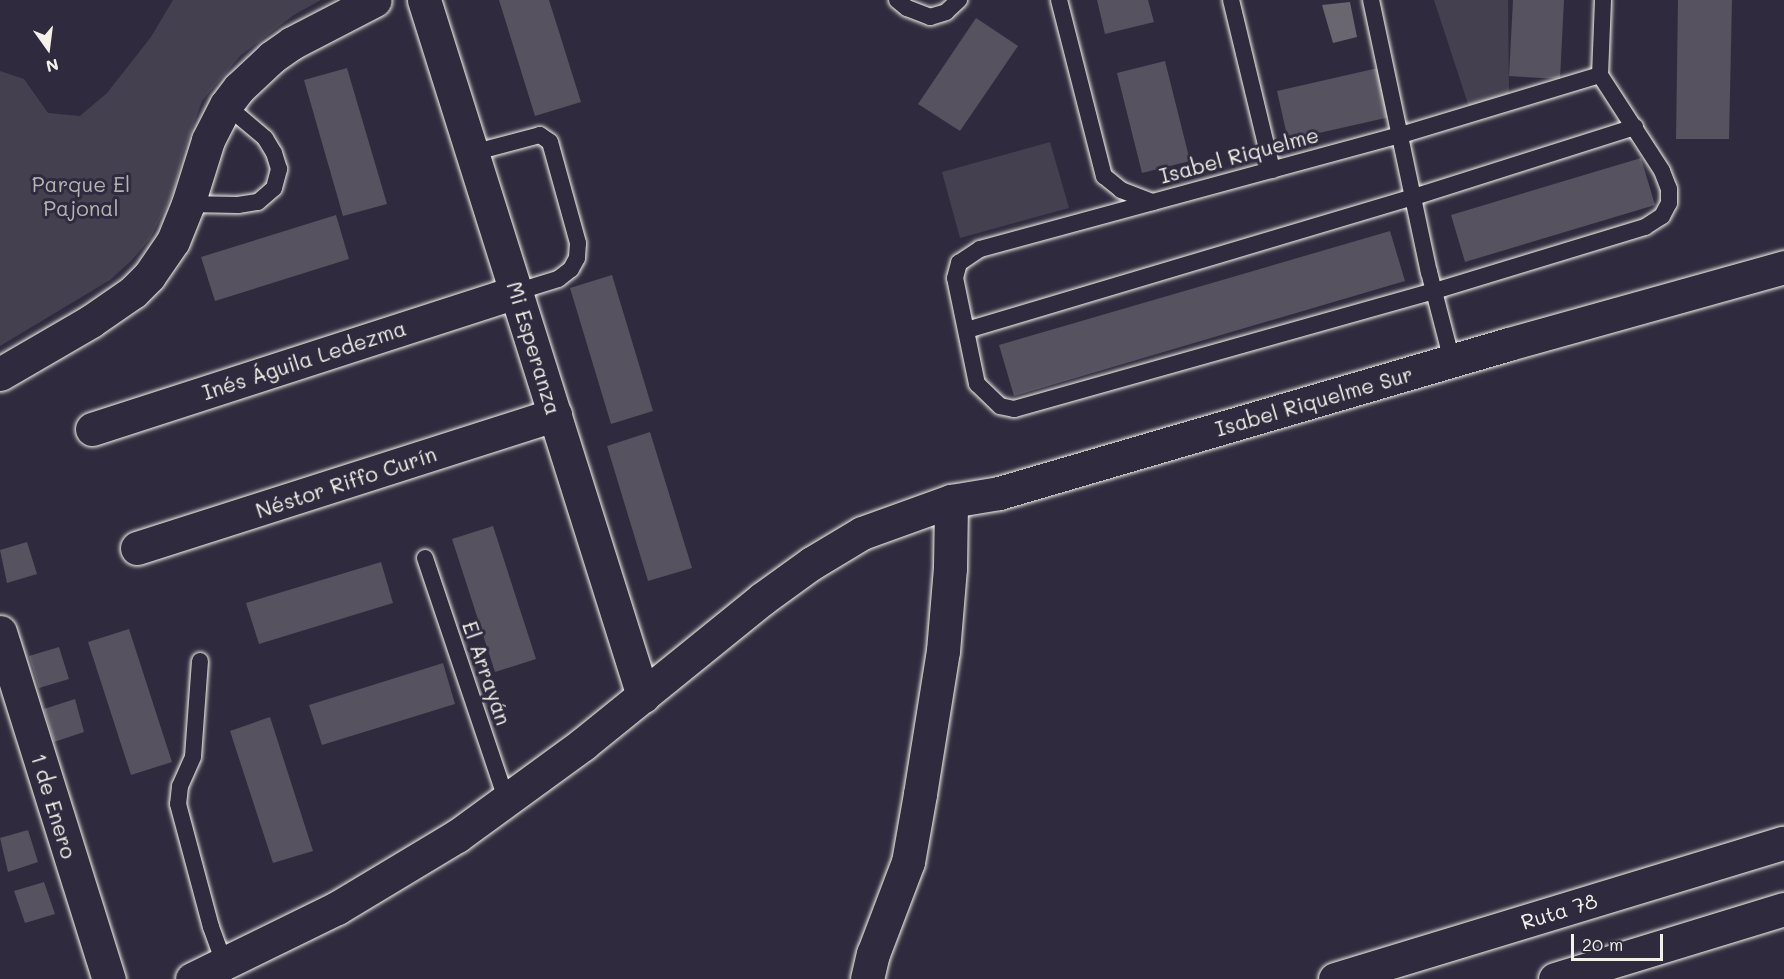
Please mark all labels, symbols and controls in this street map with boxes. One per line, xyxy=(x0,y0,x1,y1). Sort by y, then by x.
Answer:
north arrow xyxy=(18,18,78,78)
text: N xyxy=(44,54,61,78)
street label: Isabel Riquelme xyxy=(1157,122,1321,188)
park label: Parque El Pajonal xyxy=(32,171,130,221)
street label: Mi Esperanza xyxy=(502,278,566,418)
street label: Inés Águila Ledezma xyxy=(199,315,409,405)
street label: Isabel Riquelme Sur xyxy=(1212,361,1416,441)
street label: Néstor Riffo Curín xyxy=(252,441,440,523)
street label: El Arrayán xyxy=(457,618,517,728)
street label: 1 de Enero xyxy=(26,750,82,862)
street label: Ruta 78 xyxy=(1518,887,1600,935)
scale bar xyxy=(1574,922,1666,960)
text: 20 m xyxy=(1582,932,1623,956)

